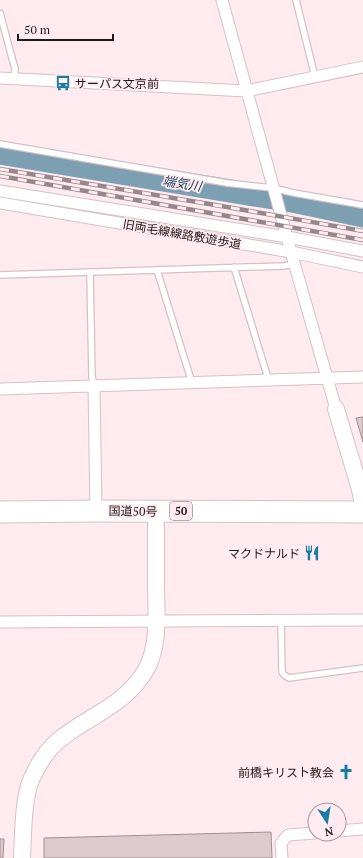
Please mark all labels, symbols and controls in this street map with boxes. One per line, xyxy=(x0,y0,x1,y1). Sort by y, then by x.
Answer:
scale bar xyxy=(18,16,113,42)
text: 50 m xyxy=(24,22,51,37)
bus stop icon: サーパス文京前 xyxy=(54,74,72,92)
place label: サーパス文京前 xyxy=(75,76,159,91)
water label: 端気川 xyxy=(161,171,205,195)
street label: 旧両毛線線路敷遊歩道 xyxy=(122,216,242,252)
road number: 50 xyxy=(170,502,192,520)
street label: 国道50号 xyxy=(108,503,158,519)
restaurant icon: マクドナルド xyxy=(303,544,321,562)
place label: マクドナルド xyxy=(228,546,300,561)
church icon: 前橋キリスト教会 xyxy=(337,763,355,781)
place label: 前橋キリスト教会 xyxy=(238,765,334,780)
north arrow xyxy=(307,802,347,842)
text: N xyxy=(323,824,335,840)

